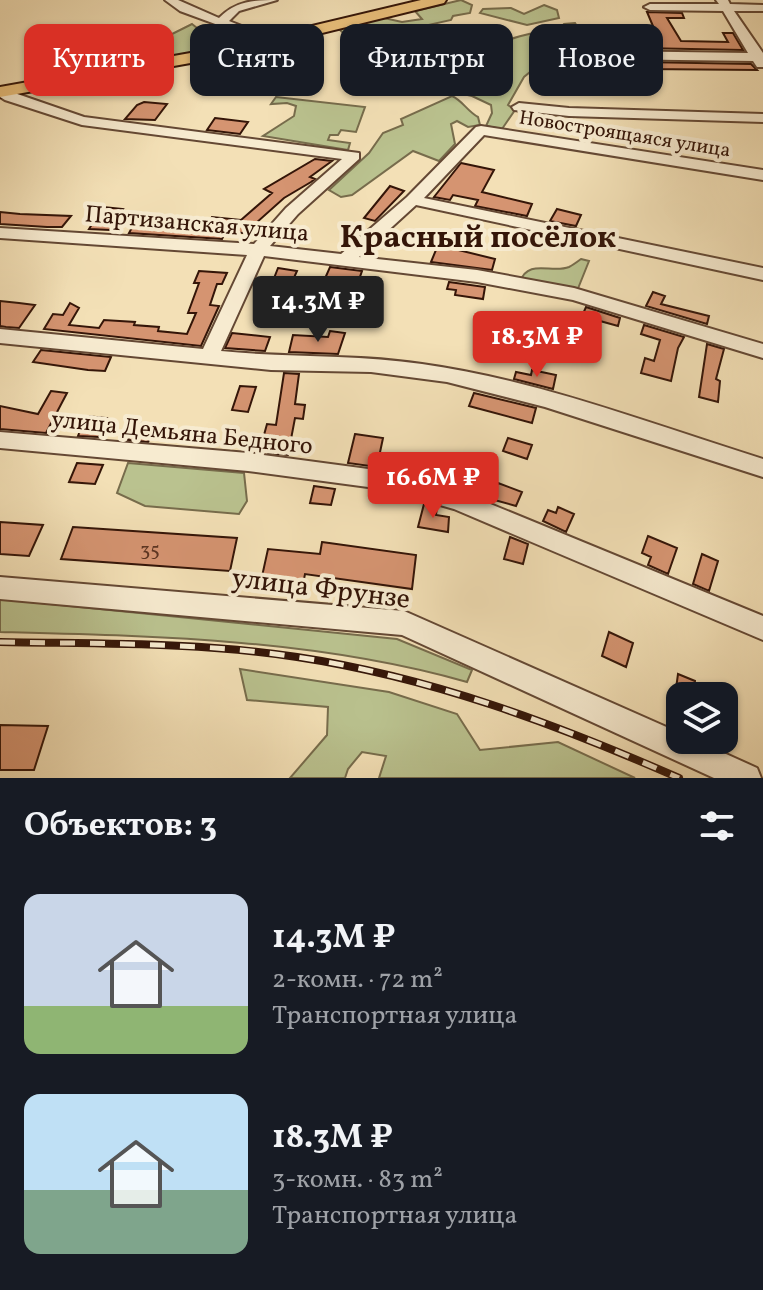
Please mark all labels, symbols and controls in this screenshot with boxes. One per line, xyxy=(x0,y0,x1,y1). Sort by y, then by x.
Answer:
chip: Купить xyxy=(24,24,174,96)
chip: Снять xyxy=(190,24,324,96)
chip: Фильтры xyxy=(340,24,513,96)
chip: Новое xyxy=(529,24,663,96)
street label: Новостроящаяся улица xyxy=(517,104,733,166)
street label: Партизанская улица xyxy=(83,198,310,252)
district label: Красный посёлок xyxy=(340,217,616,261)
pin: 14.3M ₽ xyxy=(244,276,392,344)
text: 14.3M ₽ xyxy=(271,284,365,320)
pin: 18.3M ₽ xyxy=(463,311,611,379)
text: 18.3M ₽ xyxy=(491,319,583,355)
street label: улица Демьяна Бедного xyxy=(49,403,314,465)
pin: 16.6M ₽ xyxy=(359,452,507,520)
text: 16.6M ₽ xyxy=(386,460,480,496)
house number: 35 xyxy=(140,537,160,565)
street label: улица Фрунзе xyxy=(229,559,412,620)
map controls xyxy=(666,682,738,754)
button: layers xyxy=(666,682,738,754)
text: Объектов: 3 xyxy=(24,803,217,850)
icon: filters xyxy=(695,804,739,848)
text: 14.3M ₽ xyxy=(272,915,396,962)
icon: home xyxy=(88,926,184,1022)
text: 2-комн. · 72 m² xyxy=(272,962,443,998)
text: Транспортная улица xyxy=(272,998,517,1034)
text: 18.3M ₽ xyxy=(272,1115,393,1162)
icon: home xyxy=(88,1126,184,1222)
text: 3-комн. · 83 m² xyxy=(272,1162,443,1198)
text: Транспортная улица xyxy=(272,1198,517,1234)

